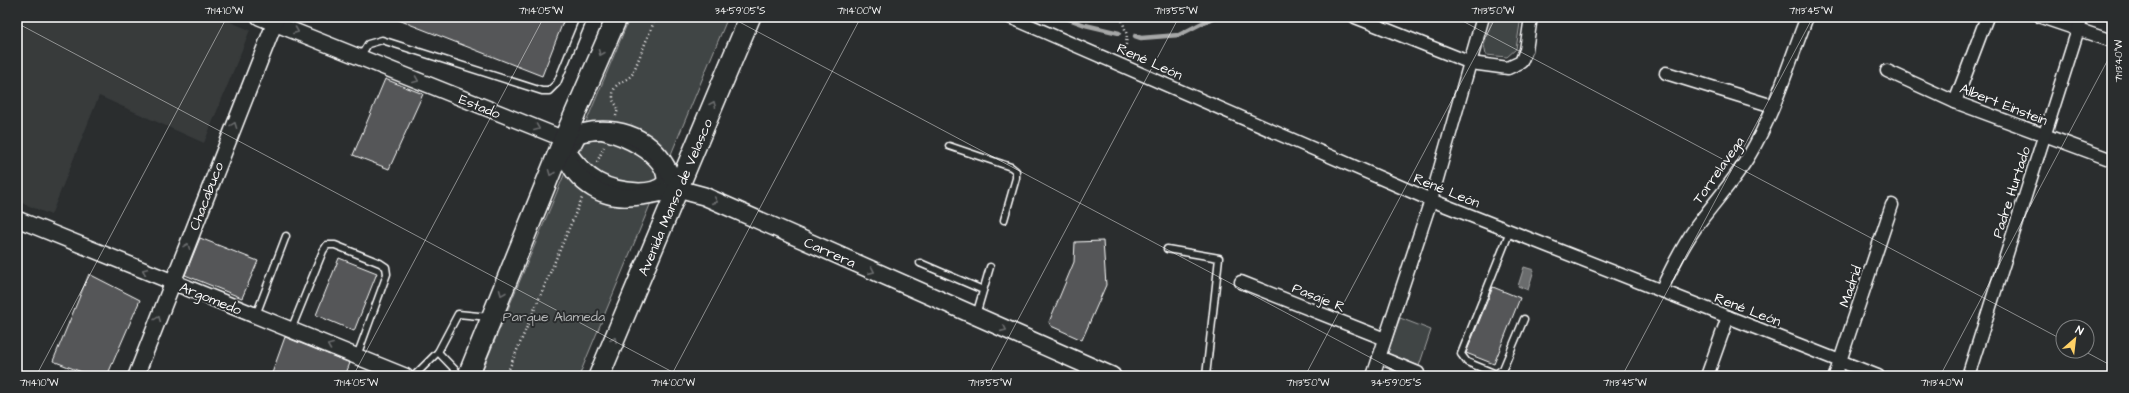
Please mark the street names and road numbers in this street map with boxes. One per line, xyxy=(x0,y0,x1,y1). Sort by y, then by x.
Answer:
street label: René León xyxy=(1114,39,1186,85)
street label: Albert Einstein xyxy=(1957,79,2050,131)
street label: Estado xyxy=(456,90,503,124)
street label: Avenida Manso de Velasco xyxy=(634,116,718,279)
street label: Torrelavega xyxy=(1688,133,1749,208)
street label: Padre Hurtado xyxy=(1988,144,2036,241)
street label: Chacabuco xyxy=(185,159,229,233)
street label: René León xyxy=(1410,169,1483,213)
street label: Carrera xyxy=(800,233,859,273)
street label: Madrid xyxy=(1835,263,1867,310)
street label: Argomedo xyxy=(177,277,245,320)
street label: Pasaje R xyxy=(1289,278,1348,318)
street label: René León xyxy=(1711,288,1784,332)

